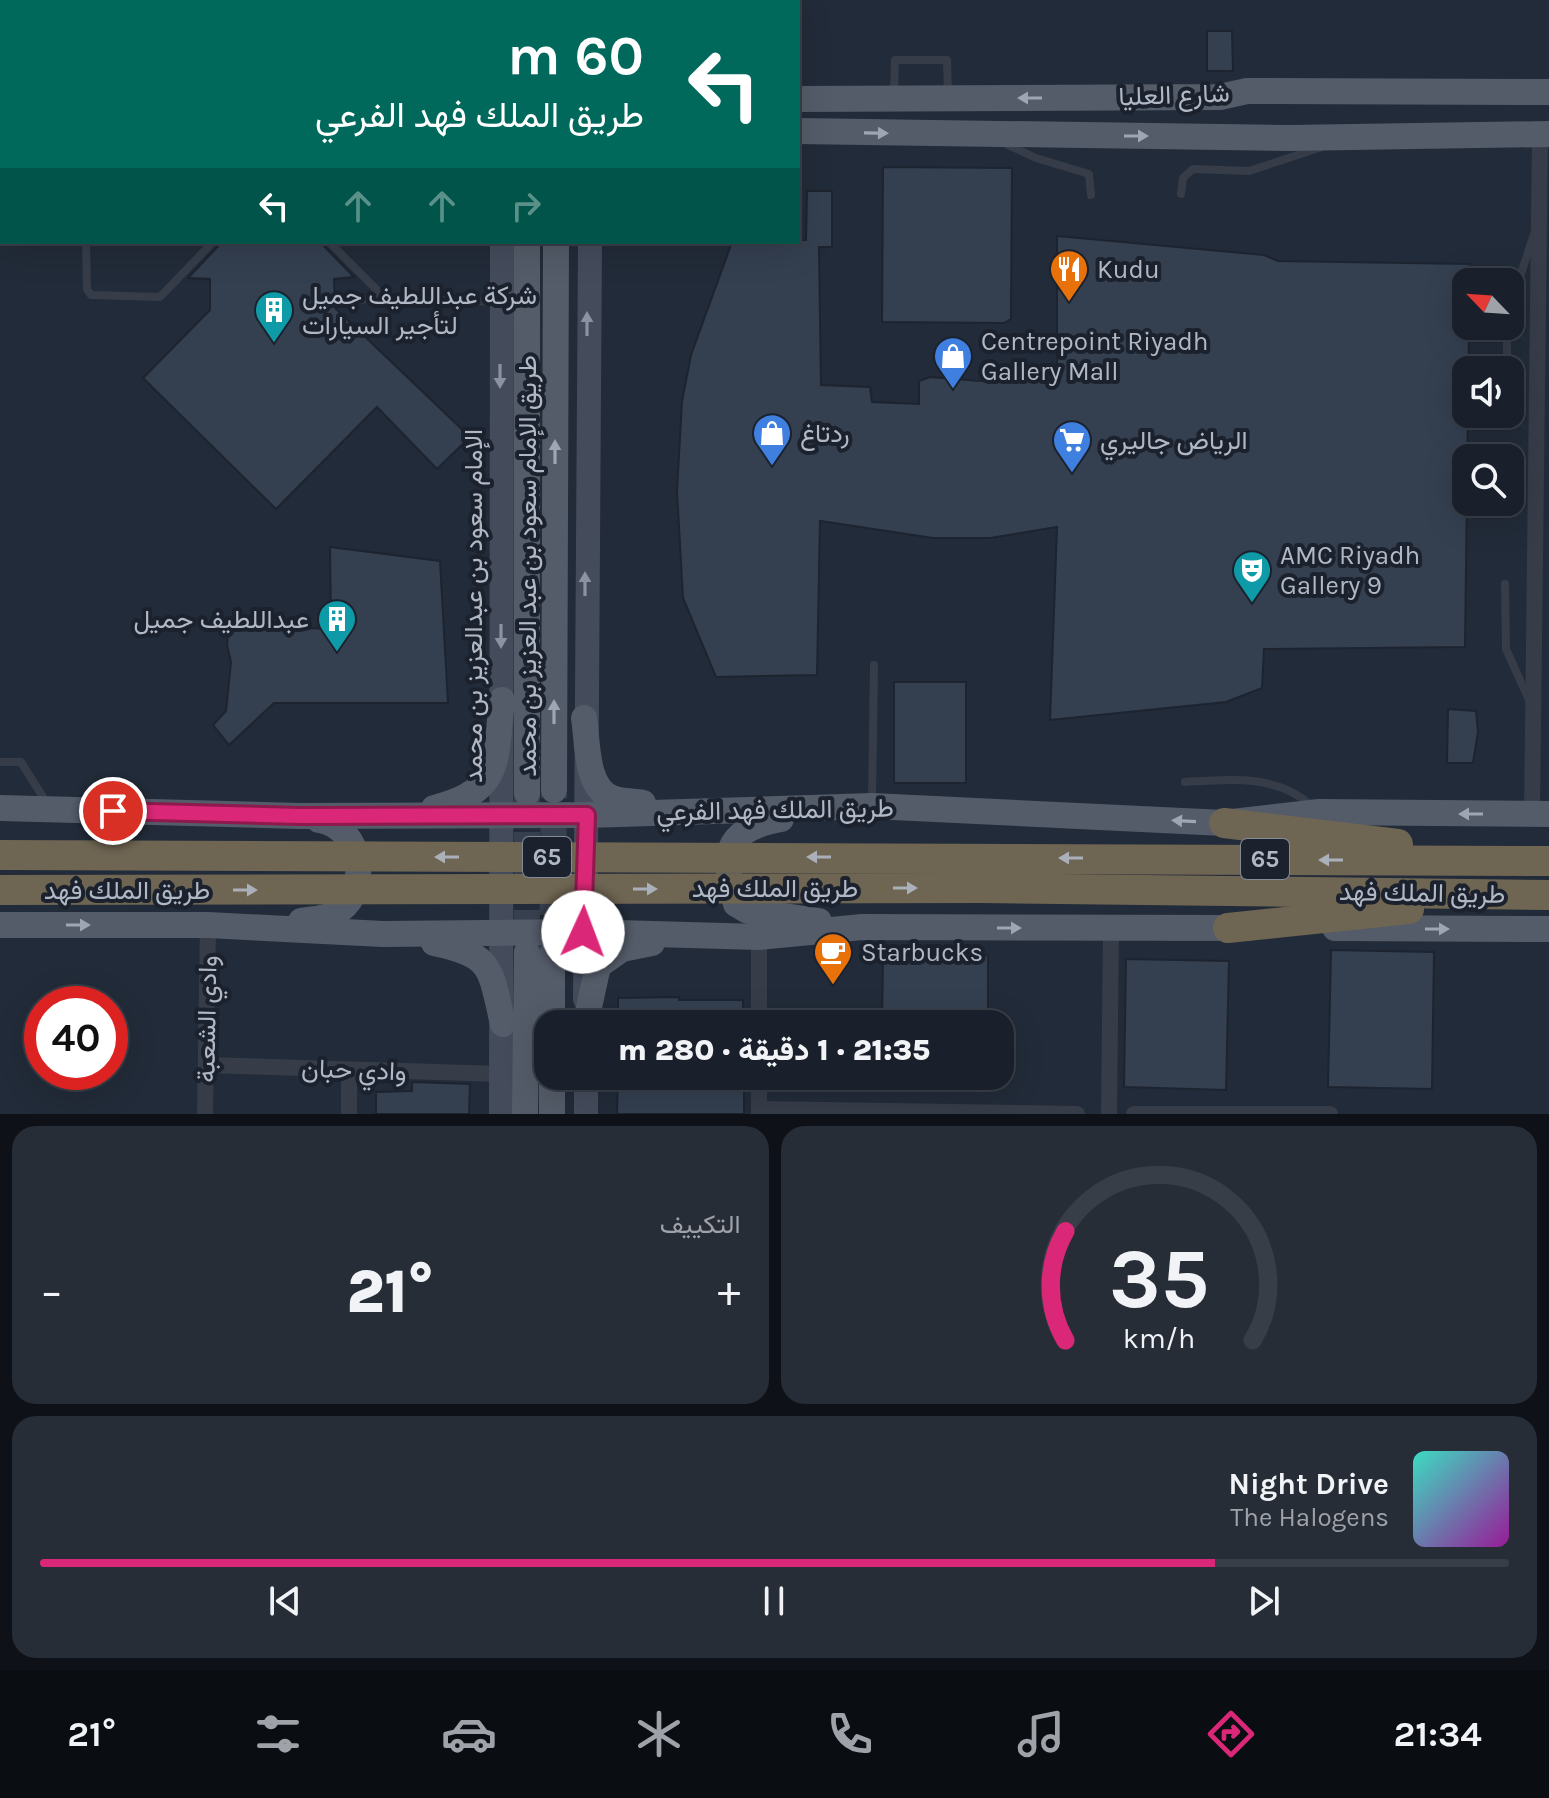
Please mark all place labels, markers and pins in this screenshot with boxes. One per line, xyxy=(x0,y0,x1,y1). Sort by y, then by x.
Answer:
restaurant icon: Kudu xyxy=(1048,248,1090,303)
place label: Kudu xyxy=(1097,254,1160,285)
place label: شركة عبداللطيف جميل لتأجير السيارات xyxy=(302,280,537,341)
building icon: شركة عبداللطيف جميل لتأجير السيارات xyxy=(253,289,295,344)
place label: Centrepoint Riyadh Gallery Mall xyxy=(981,326,1209,387)
shop icon: Centrepoint Riyadh Gallery Mall xyxy=(932,335,974,390)
shop icon: ردتاغ xyxy=(751,412,793,467)
place label: ردتاغ xyxy=(800,418,850,451)
supermarket icon: الرياض جاليري xyxy=(1051,419,1093,474)
place label: الرياض جاليري xyxy=(1100,425,1248,461)
place label: AMC Riyadh Gallery 9 xyxy=(1280,540,1420,601)
theatre icon: AMC Riyadh Gallery 9 xyxy=(1231,549,1273,604)
building icon: عبداللطيف جميل xyxy=(316,598,358,653)
place label: عبداللطيف جميل xyxy=(133,604,309,635)
pin xyxy=(79,777,147,845)
cafe icon: Starbucks xyxy=(812,931,854,986)
place label: Starbucks xyxy=(861,937,983,968)

